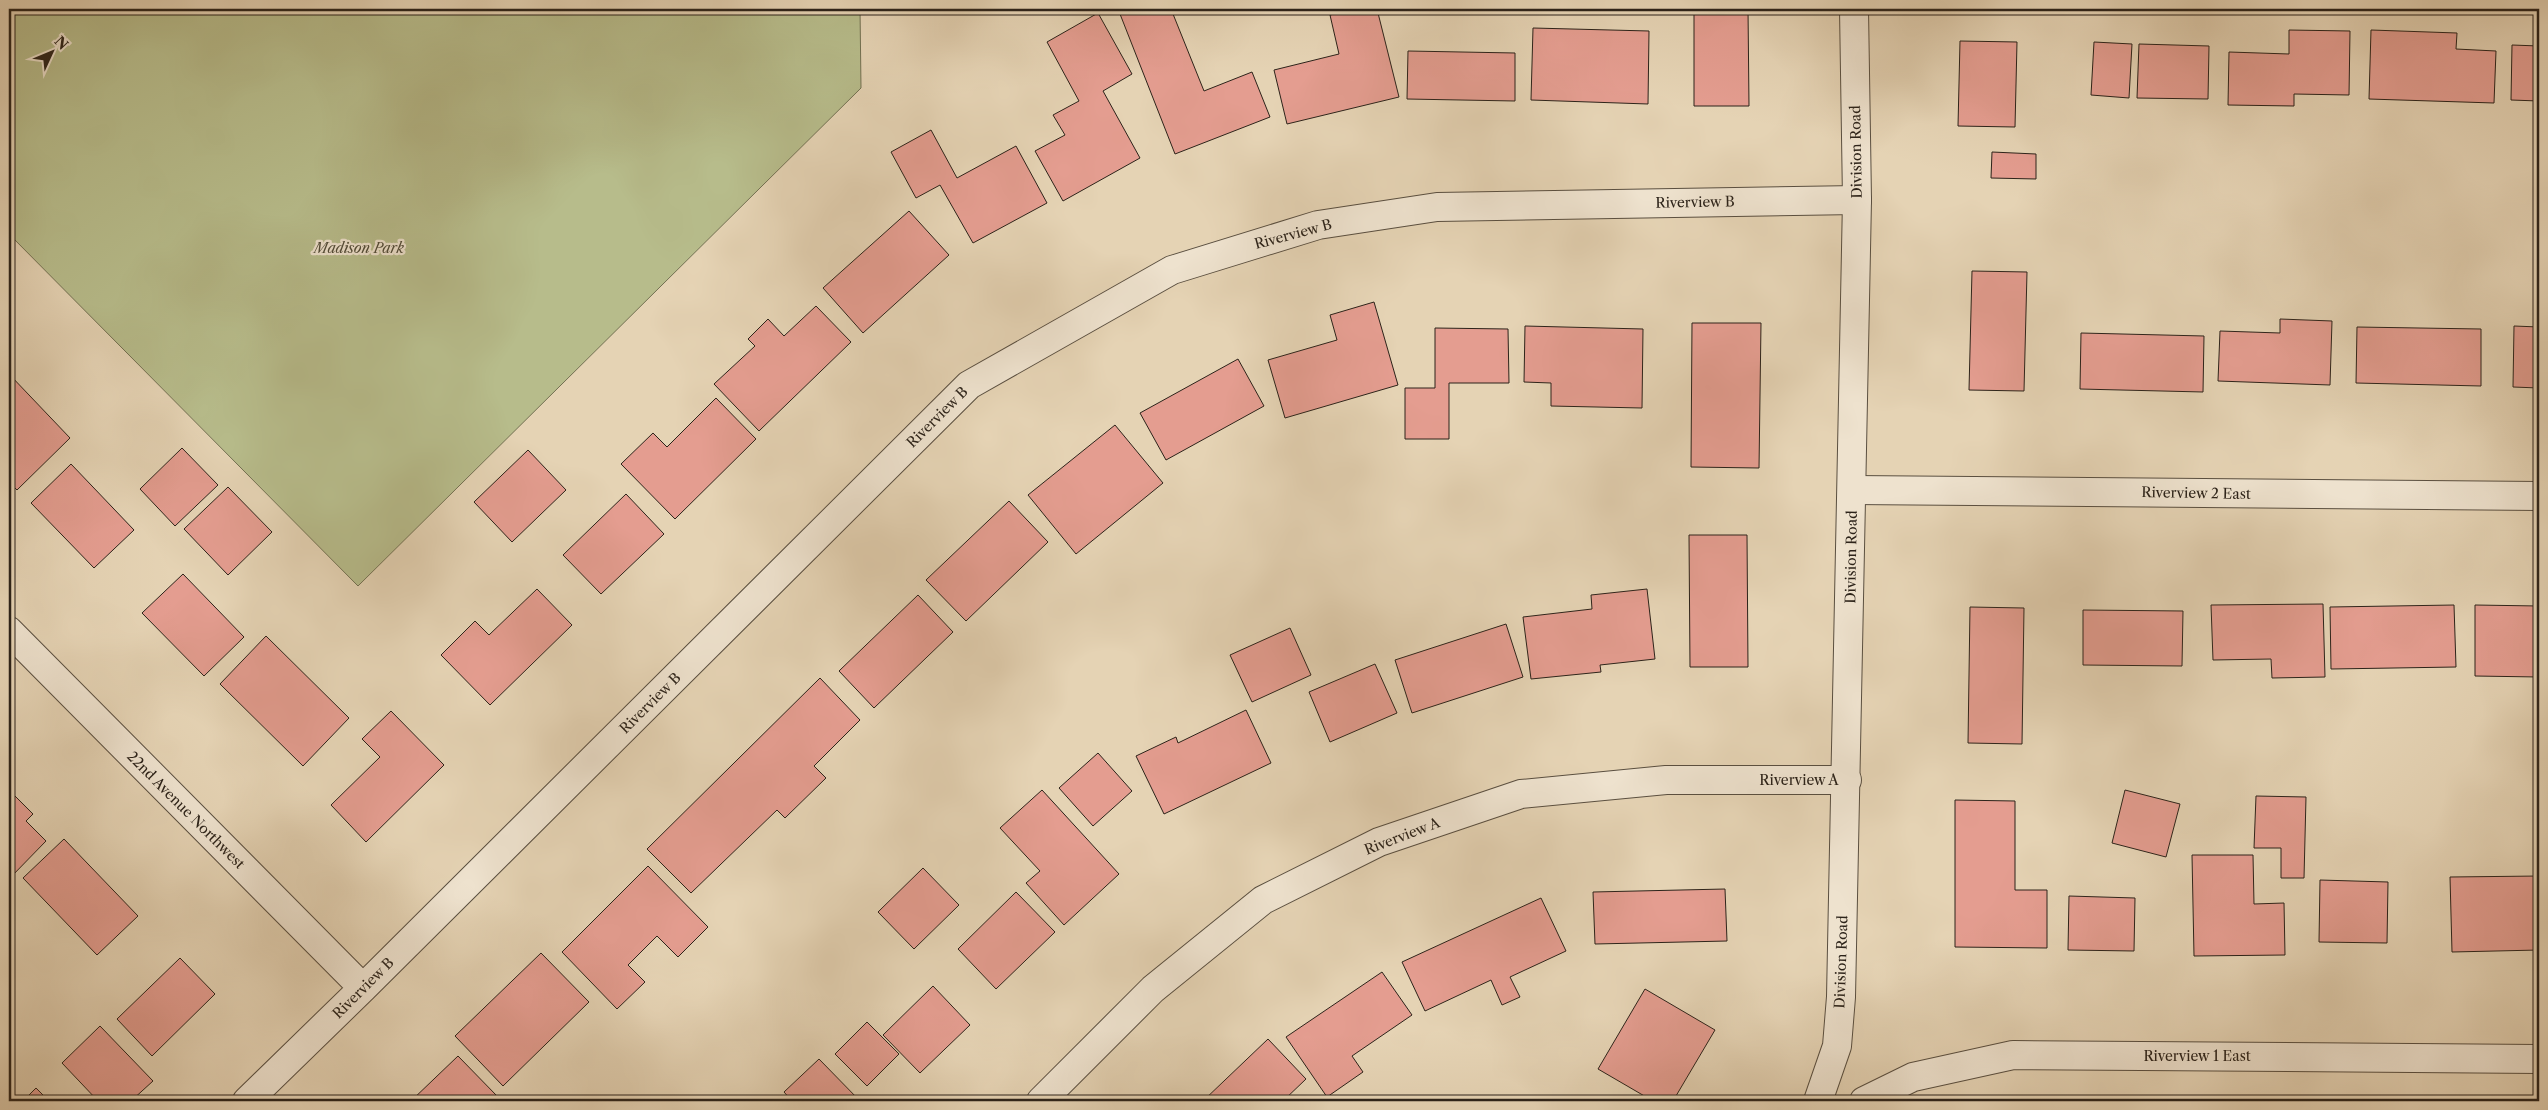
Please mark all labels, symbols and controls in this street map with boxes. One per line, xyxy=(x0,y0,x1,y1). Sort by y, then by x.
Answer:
north arrow xyxy=(28,28,78,78)
text: N xyxy=(51,32,72,54)
street label: Division Road xyxy=(1846,105,1866,199)
street label: Riverview B xyxy=(1655,192,1735,212)
street label: Riverview B xyxy=(1252,215,1334,253)
park label: Madison Park xyxy=(312,239,405,257)
street label: Riverview B xyxy=(903,382,972,451)
street label: Riverview 2 East xyxy=(2141,483,2251,503)
street label: Division Road xyxy=(1841,510,1861,604)
street label: Riverview B xyxy=(616,668,685,737)
street label: 22nd Avenue Northwest xyxy=(123,747,249,873)
street label: Riverview A xyxy=(1759,771,1839,789)
street label: Riverview A xyxy=(1362,813,1443,859)
street label: Division Road xyxy=(1830,915,1852,1009)
street label: Riverview B xyxy=(329,953,398,1022)
street label: Riverview 1 East xyxy=(2143,1047,2251,1065)

